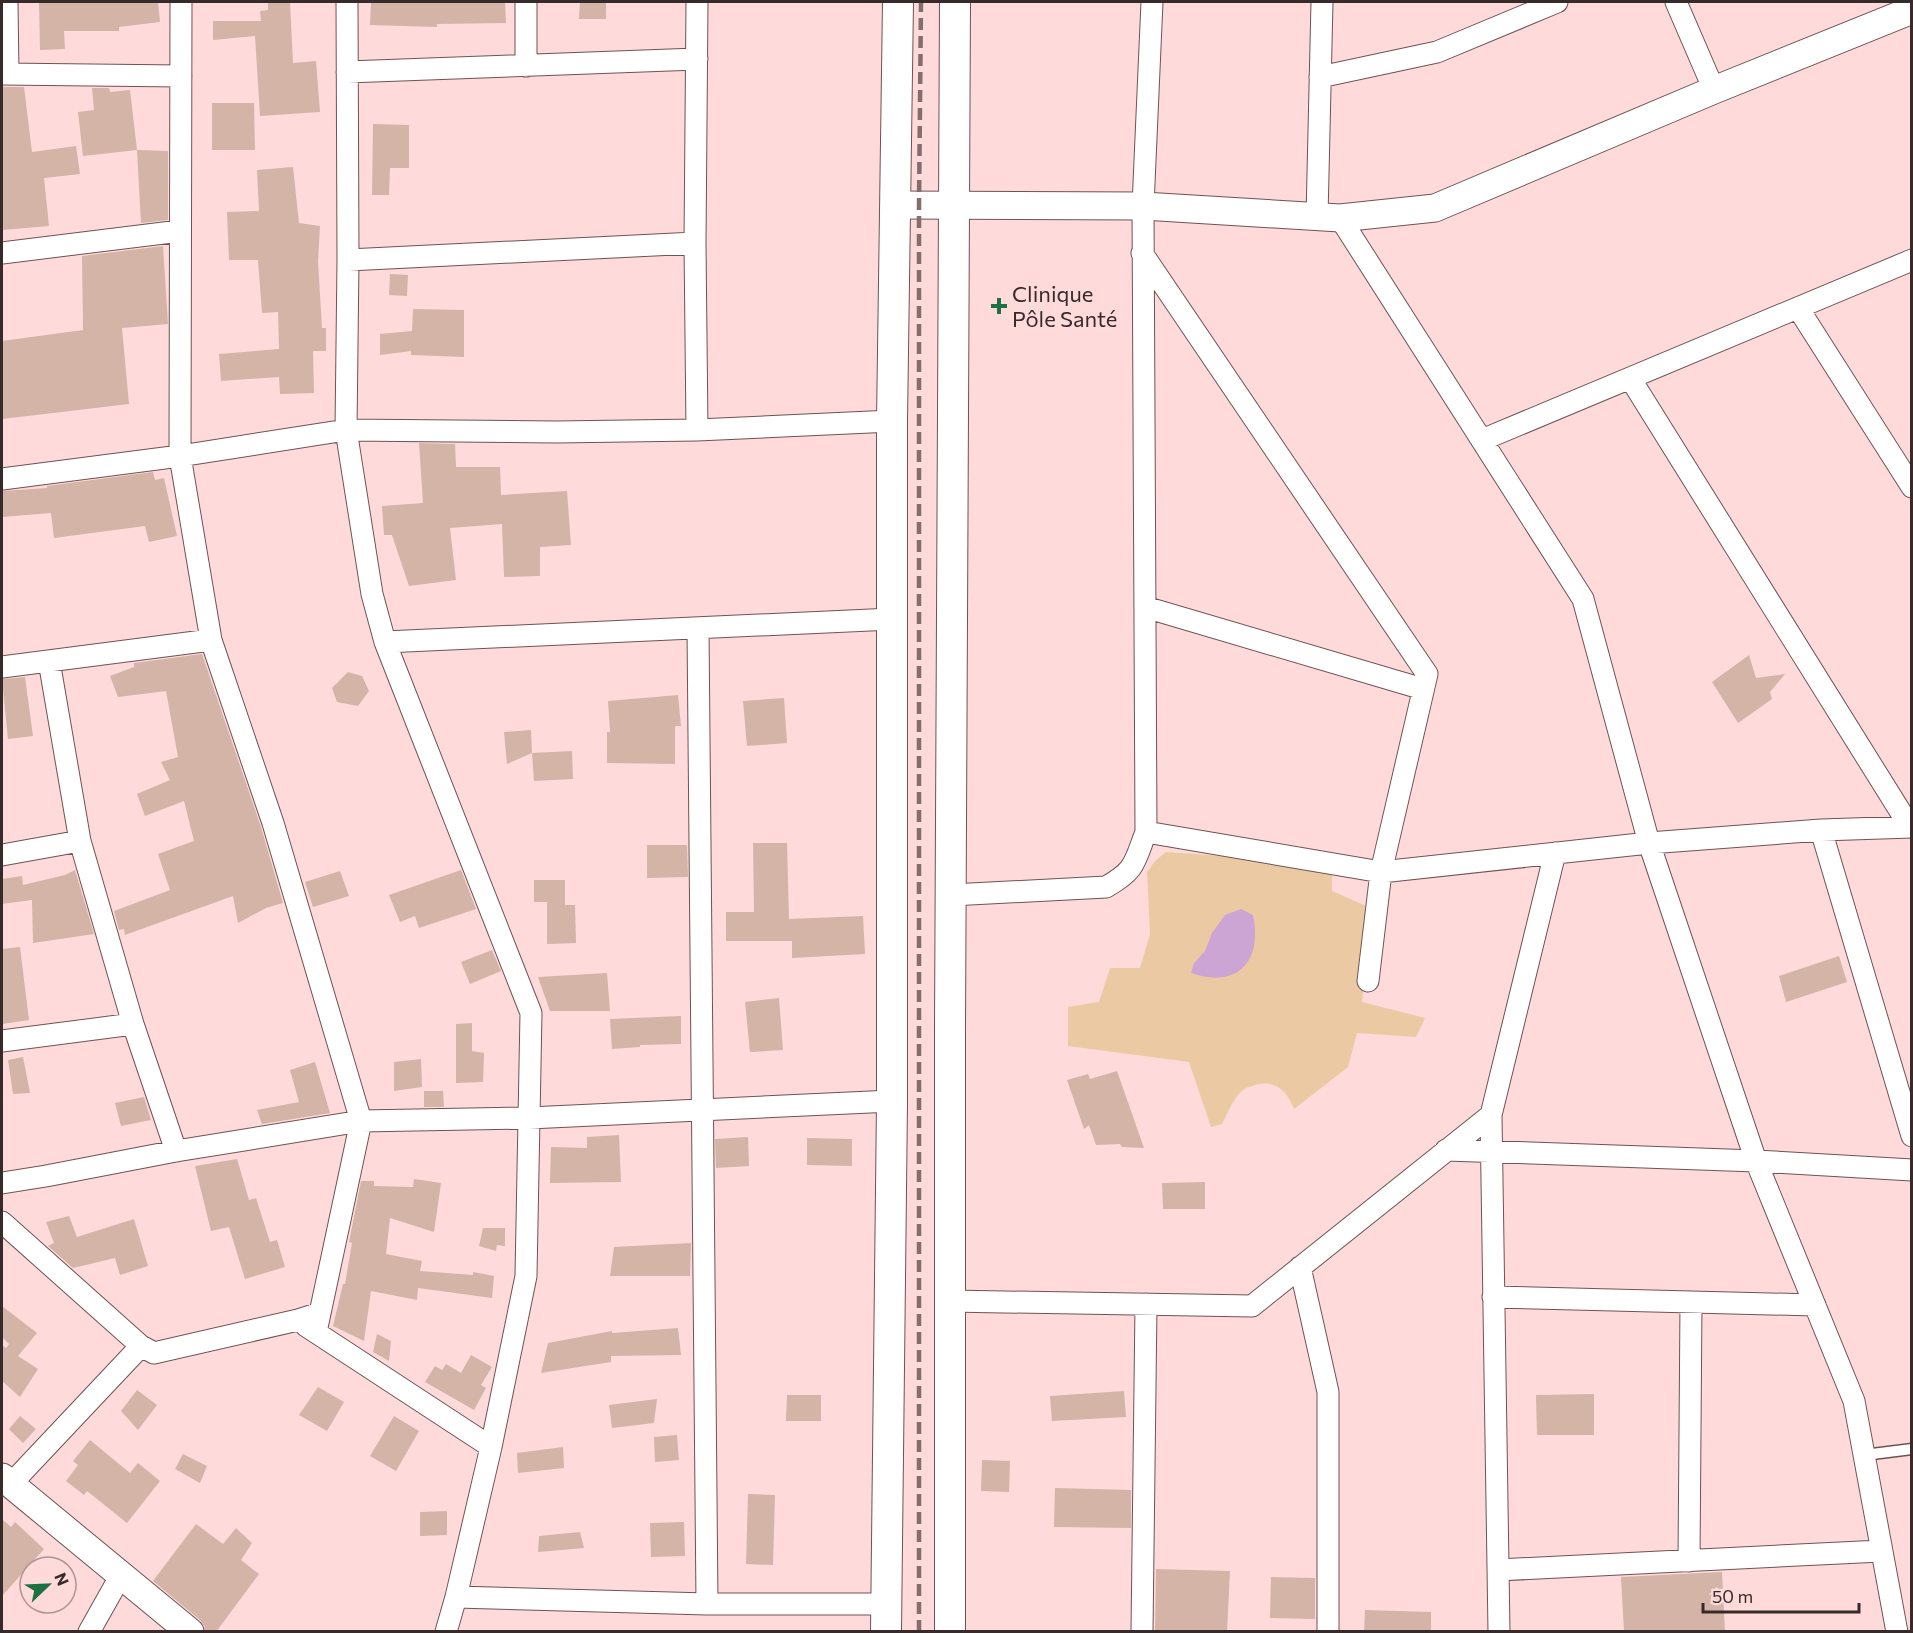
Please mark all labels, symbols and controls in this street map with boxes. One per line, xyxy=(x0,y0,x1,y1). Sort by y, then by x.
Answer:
place label: Clinique Pôle Santé xyxy=(1012,280,1117,332)
marker: Clinique Pôle Santé xyxy=(990,297,1008,315)
north arrow xyxy=(18,1555,78,1615)
text: N xyxy=(51,1570,73,1588)
scale bar xyxy=(1703,1576,1859,1614)
text: 50 m xyxy=(1712,1585,1753,1607)

